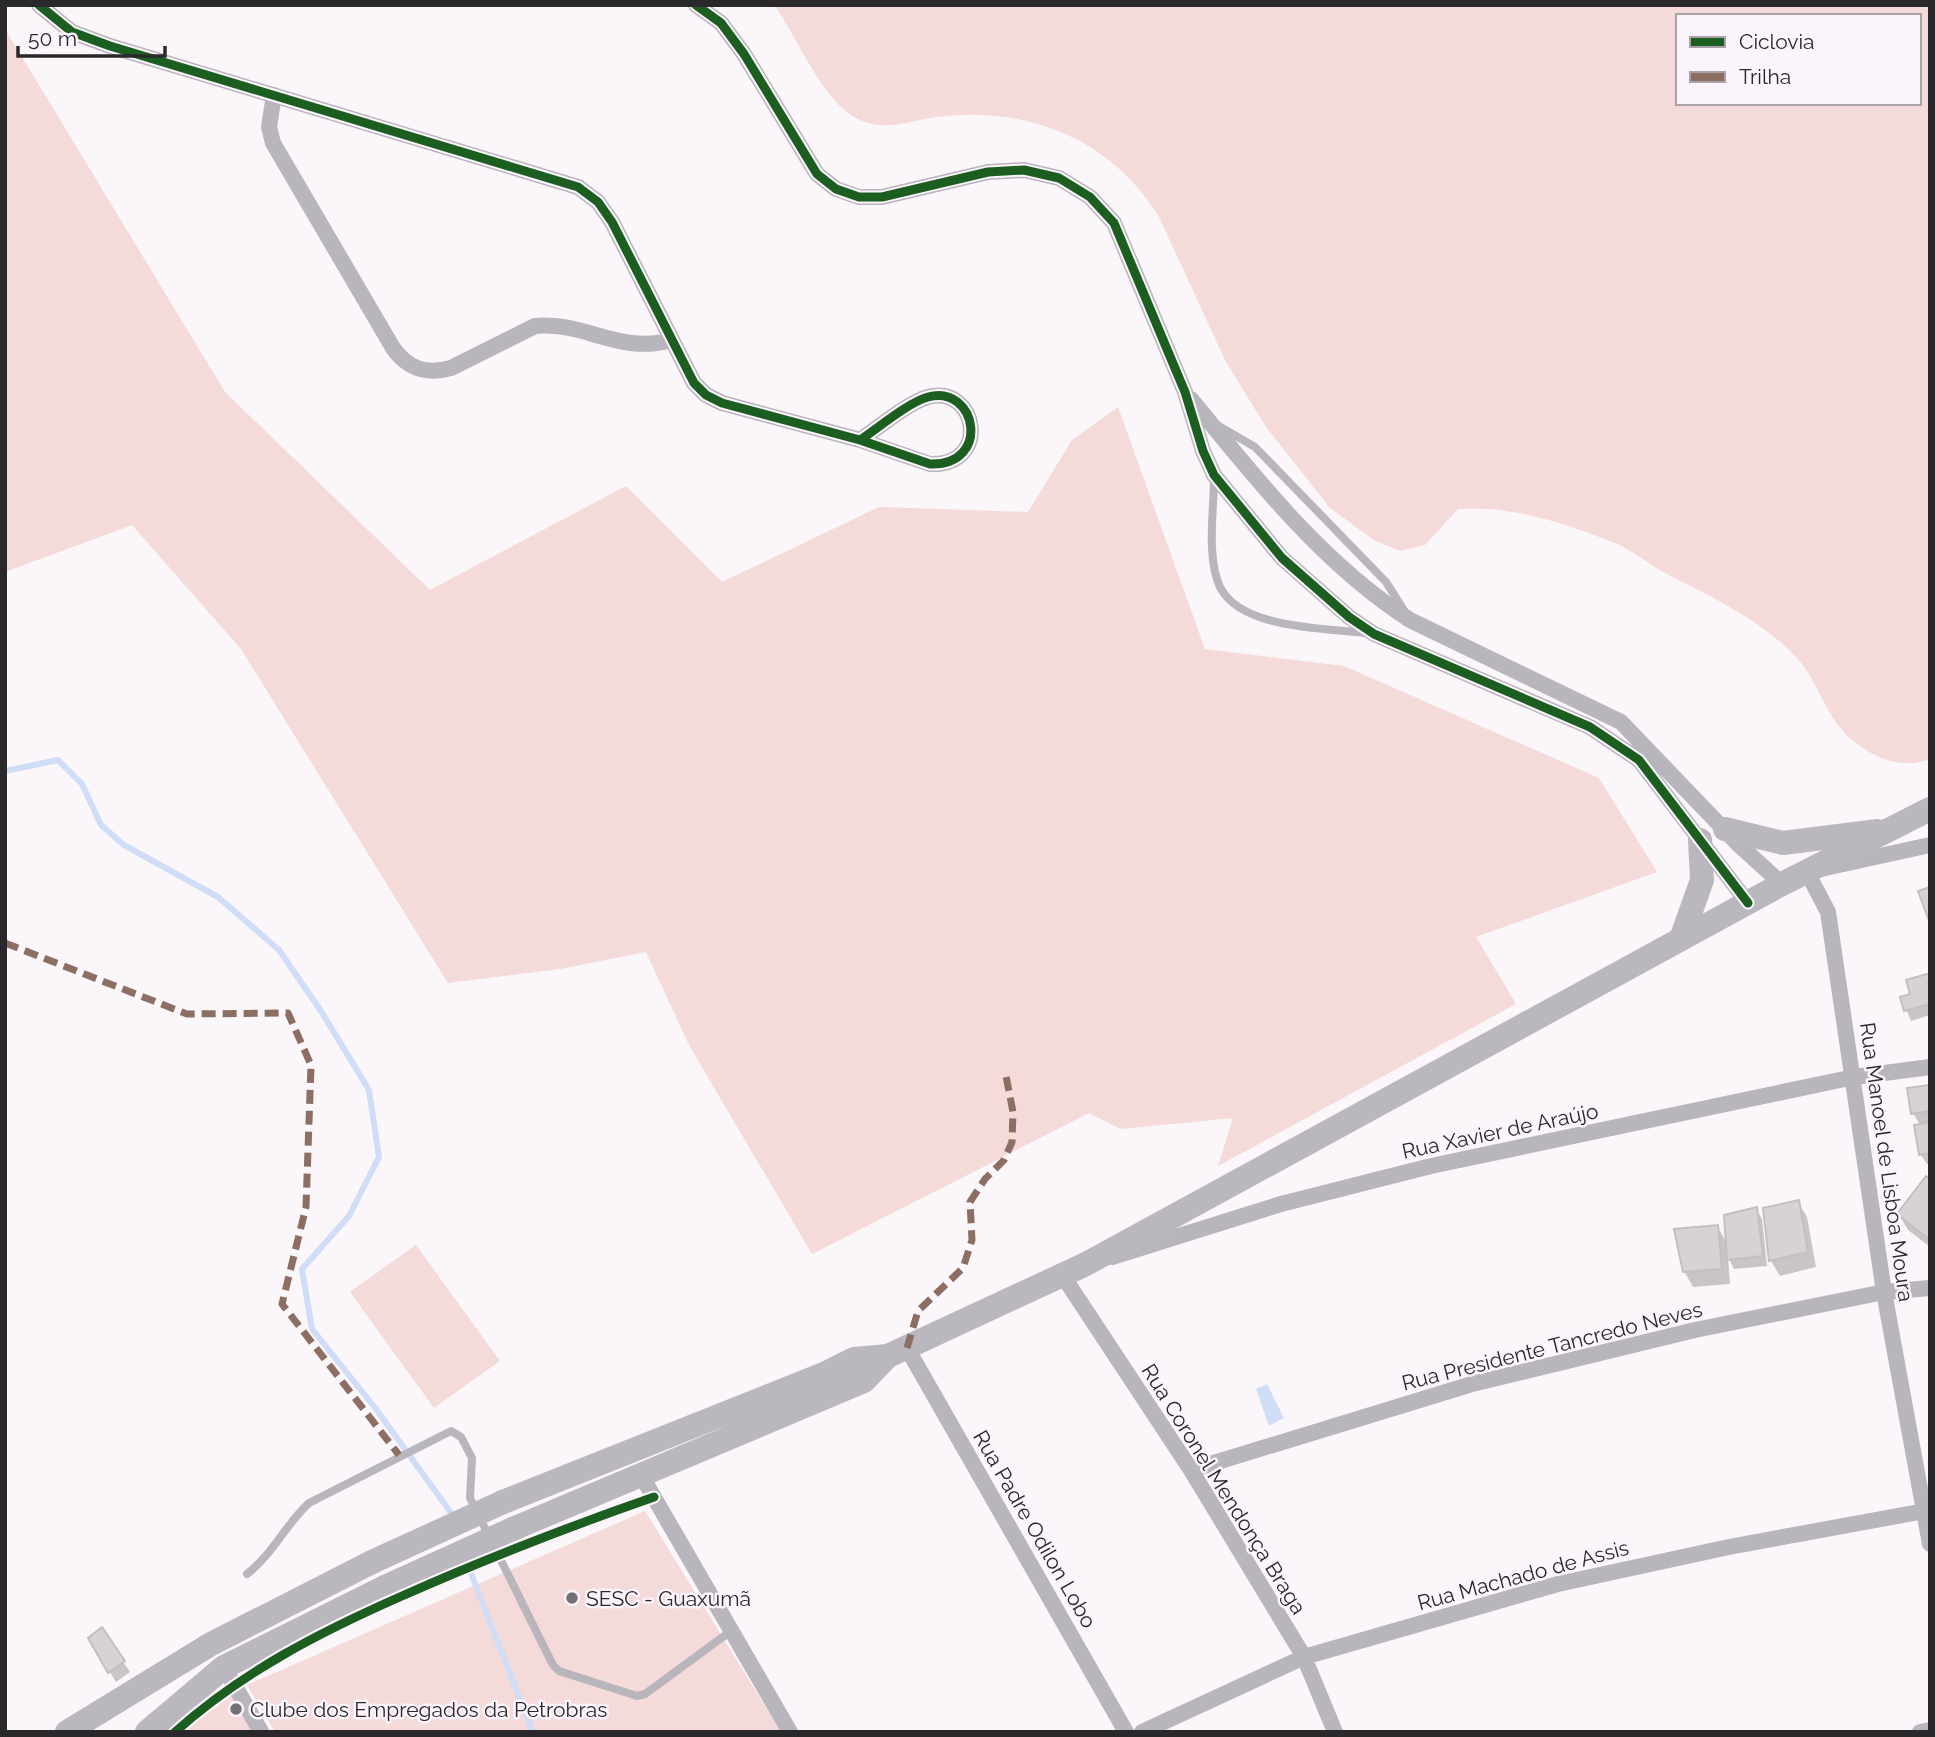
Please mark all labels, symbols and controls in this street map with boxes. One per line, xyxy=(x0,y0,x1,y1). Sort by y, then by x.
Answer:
scale bar xyxy=(18,14,164,58)
legend xyxy=(1676,14,1921,105)
text: 50 m xyxy=(28,26,77,51)
text: Ciclovia xyxy=(1739,29,1815,54)
text: Trilha xyxy=(1739,64,1791,89)
street label: Rua Manoel de Lisboa Moura xyxy=(1855,1021,1919,1303)
street label: Rua Xavier de Araújo xyxy=(1400,1098,1600,1164)
street label: Rua Presidente Tancredo Neves xyxy=(1399,1297,1705,1395)
street label: Rua Coronel Mendonça Braga xyxy=(1136,1359,1312,1619)
street label: Rua Padre Odilon Lobo xyxy=(968,1426,1102,1632)
street label: Rua Machado de Assis xyxy=(1415,1535,1631,1615)
place label: SESC - Guaxumã xyxy=(586,1586,751,1611)
marker: SESC - Guaxumã xyxy=(564,1590,580,1606)
place label: Clube dos Empregados da Petrobras xyxy=(250,1697,607,1722)
marker: Clube dos Empregados da Petrobras xyxy=(228,1701,244,1717)

